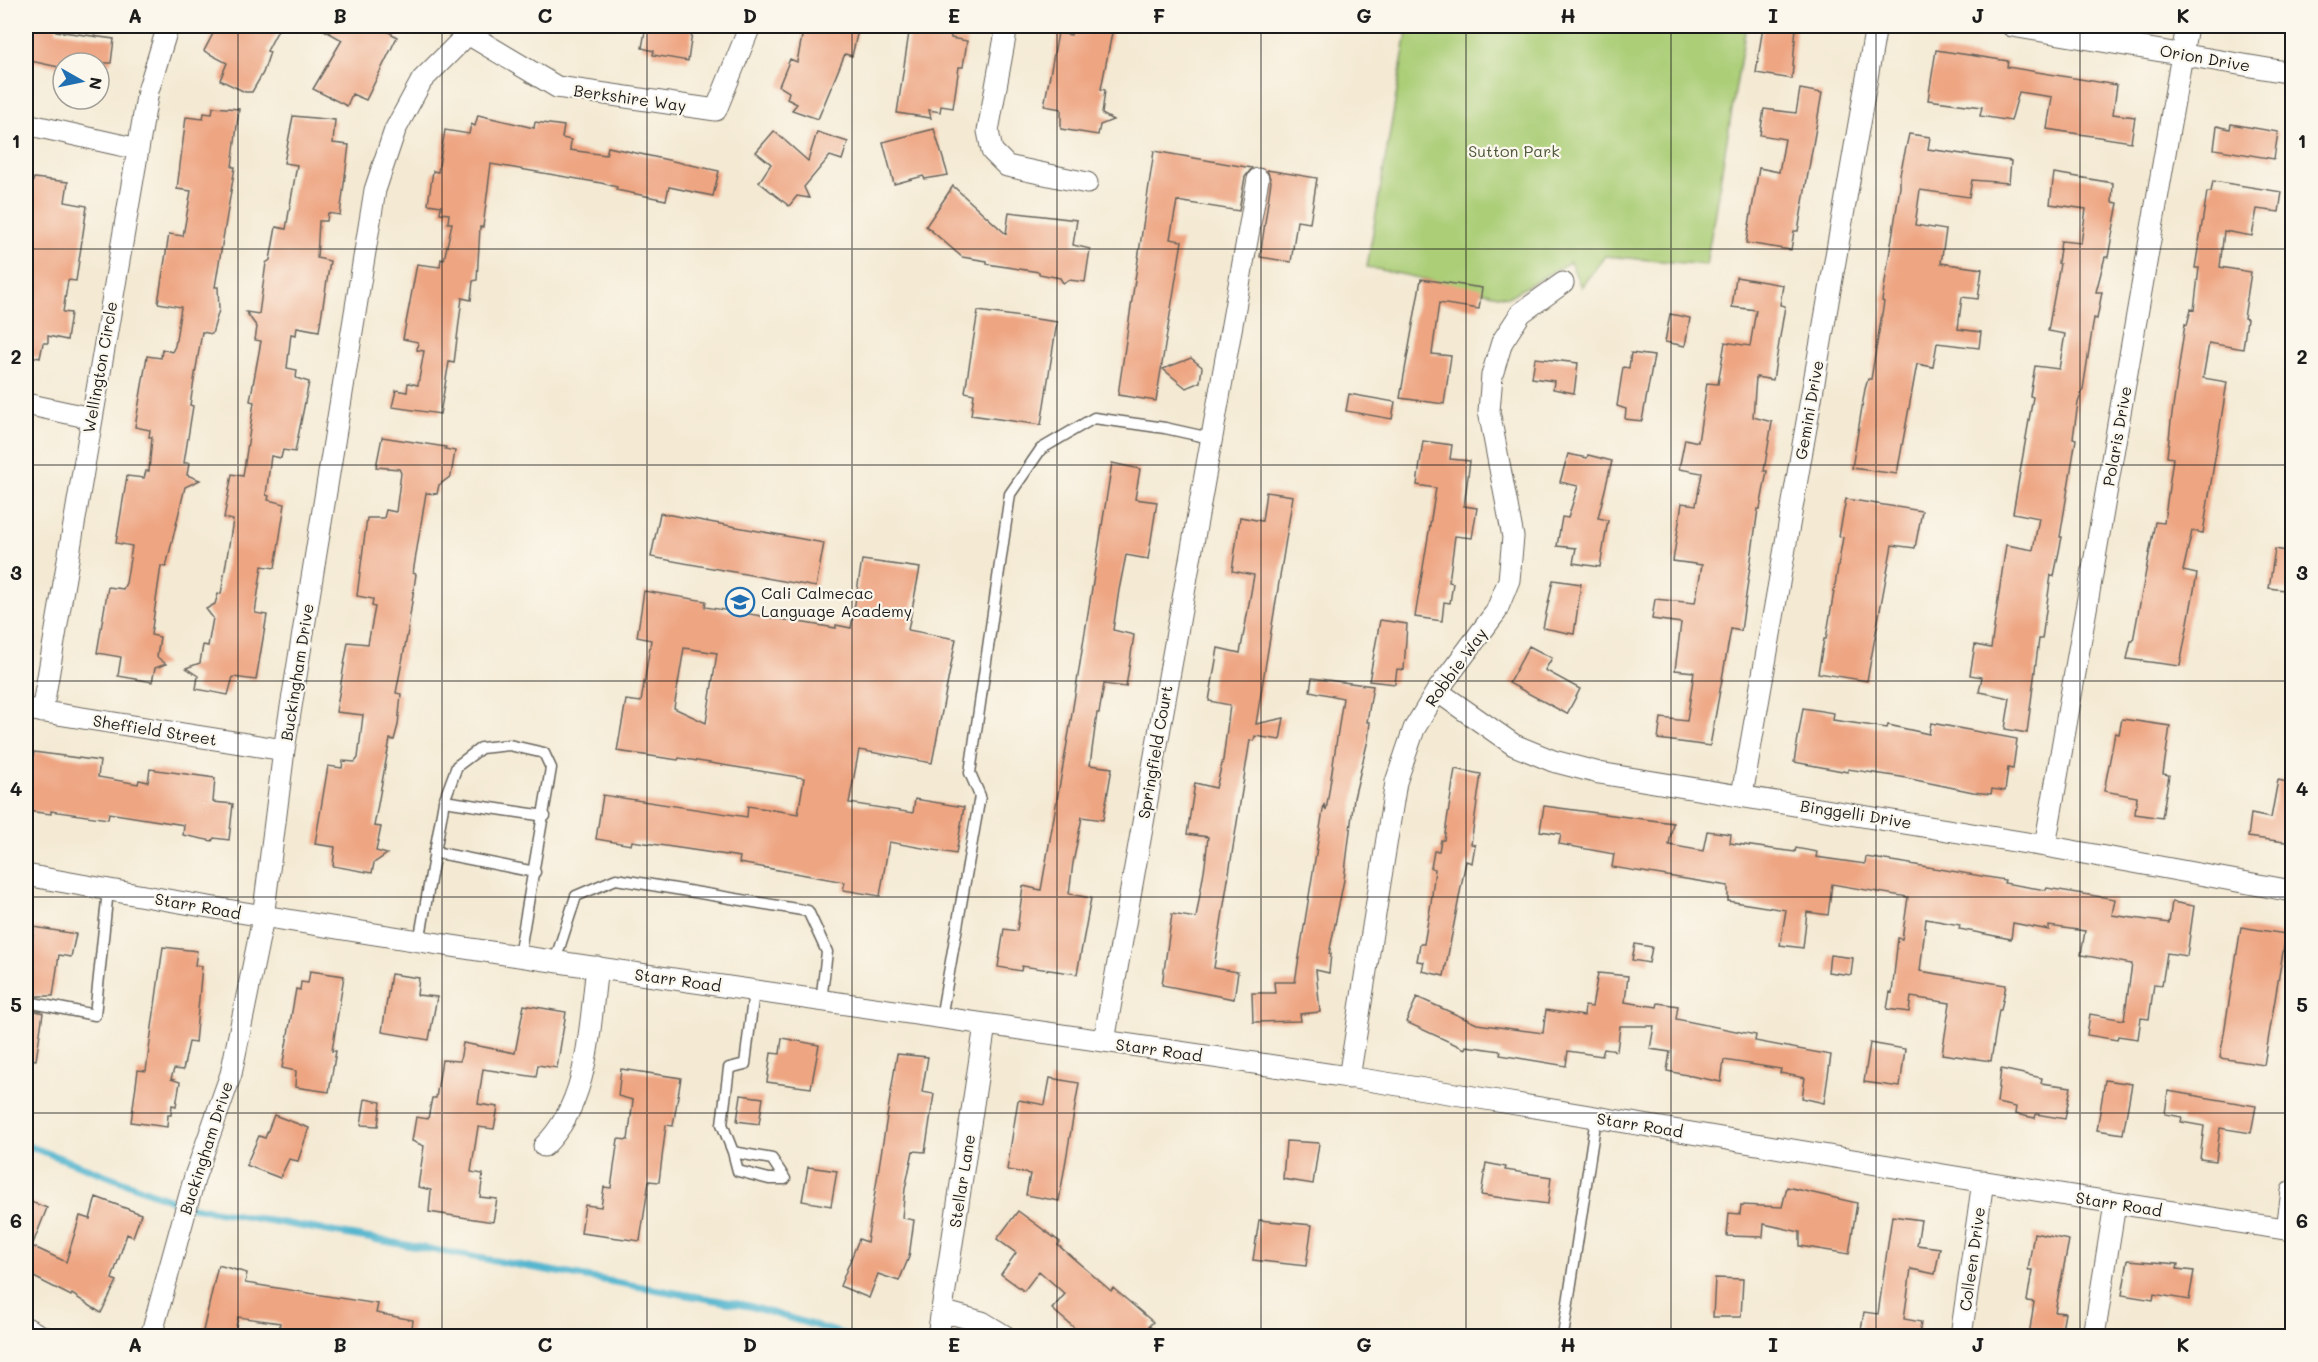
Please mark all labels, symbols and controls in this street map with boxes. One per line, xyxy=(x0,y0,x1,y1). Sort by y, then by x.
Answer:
text: A xyxy=(128,2,142,28)
text: B xyxy=(333,2,347,28)
text: C xyxy=(538,2,553,28)
text: D xyxy=(743,2,757,28)
text: E xyxy=(948,2,960,28)
text: F xyxy=(1153,2,1166,28)
text: G xyxy=(1356,2,1372,28)
text: H xyxy=(1560,2,1576,28)
text: I xyxy=(1768,2,1778,28)
text: J xyxy=(1971,2,1985,28)
text: K xyxy=(2176,2,2190,28)
street label: Orion Drive xyxy=(2158,39,2252,76)
north arrow xyxy=(51,51,111,111)
text: N xyxy=(85,76,108,91)
street label: Berkshire Way xyxy=(572,79,688,116)
text: 1 xyxy=(12,127,20,153)
text: 1 xyxy=(2298,127,2306,153)
park label: Sutton Park xyxy=(1468,140,1560,161)
street label: Wellington Circle xyxy=(78,299,121,434)
text: 2 xyxy=(10,343,22,369)
text: 2 xyxy=(2296,343,2308,369)
street label: Gemini Drive xyxy=(1789,359,1828,461)
street label: Polaris Drive xyxy=(2097,384,2136,488)
text: 3 xyxy=(10,559,22,585)
text: 3 xyxy=(2296,559,2308,585)
place label: Cali Calmecac Language Academy xyxy=(761,582,912,621)
school or university icon: Cali Calmecac Language Academy xyxy=(724,586,756,618)
street label: Buckingham Drive xyxy=(275,602,318,742)
street label: Robbie Way xyxy=(1420,623,1491,710)
street label: Springfield Court xyxy=(1132,684,1177,820)
street label: Sheffield Street xyxy=(92,709,219,750)
text: 4 xyxy=(10,775,23,801)
text: 4 xyxy=(2296,775,2309,801)
street label: Binggelli Drive xyxy=(1799,794,1913,833)
street label: Starr Road xyxy=(153,888,243,923)
street label: Starr Road xyxy=(634,963,723,996)
text: 5 xyxy=(10,991,22,1017)
text: 5 xyxy=(2296,991,2308,1017)
street label: Starr Road xyxy=(1115,1033,1204,1066)
street label: Buckingham Drive xyxy=(174,1079,237,1217)
street label: Starr Road xyxy=(1595,1107,1685,1142)
street label: Stellar Lane xyxy=(944,1133,979,1229)
street label: Starr Road xyxy=(2074,1186,2164,1221)
street label: Colleen Drive xyxy=(1954,1205,1989,1312)
text: 6 xyxy=(10,1207,22,1233)
text: 6 xyxy=(2296,1207,2308,1233)
text: A xyxy=(128,1331,142,1357)
text: B xyxy=(333,1331,347,1357)
text: C xyxy=(538,1331,553,1357)
text: D xyxy=(743,1331,757,1357)
text: E xyxy=(948,1331,960,1357)
text: F xyxy=(1153,1331,1166,1357)
text: G xyxy=(1356,1331,1372,1357)
text: H xyxy=(1560,1331,1576,1357)
text: I xyxy=(1768,1331,1778,1357)
text: J xyxy=(1971,1331,1985,1357)
text: K xyxy=(2176,1331,2190,1357)

